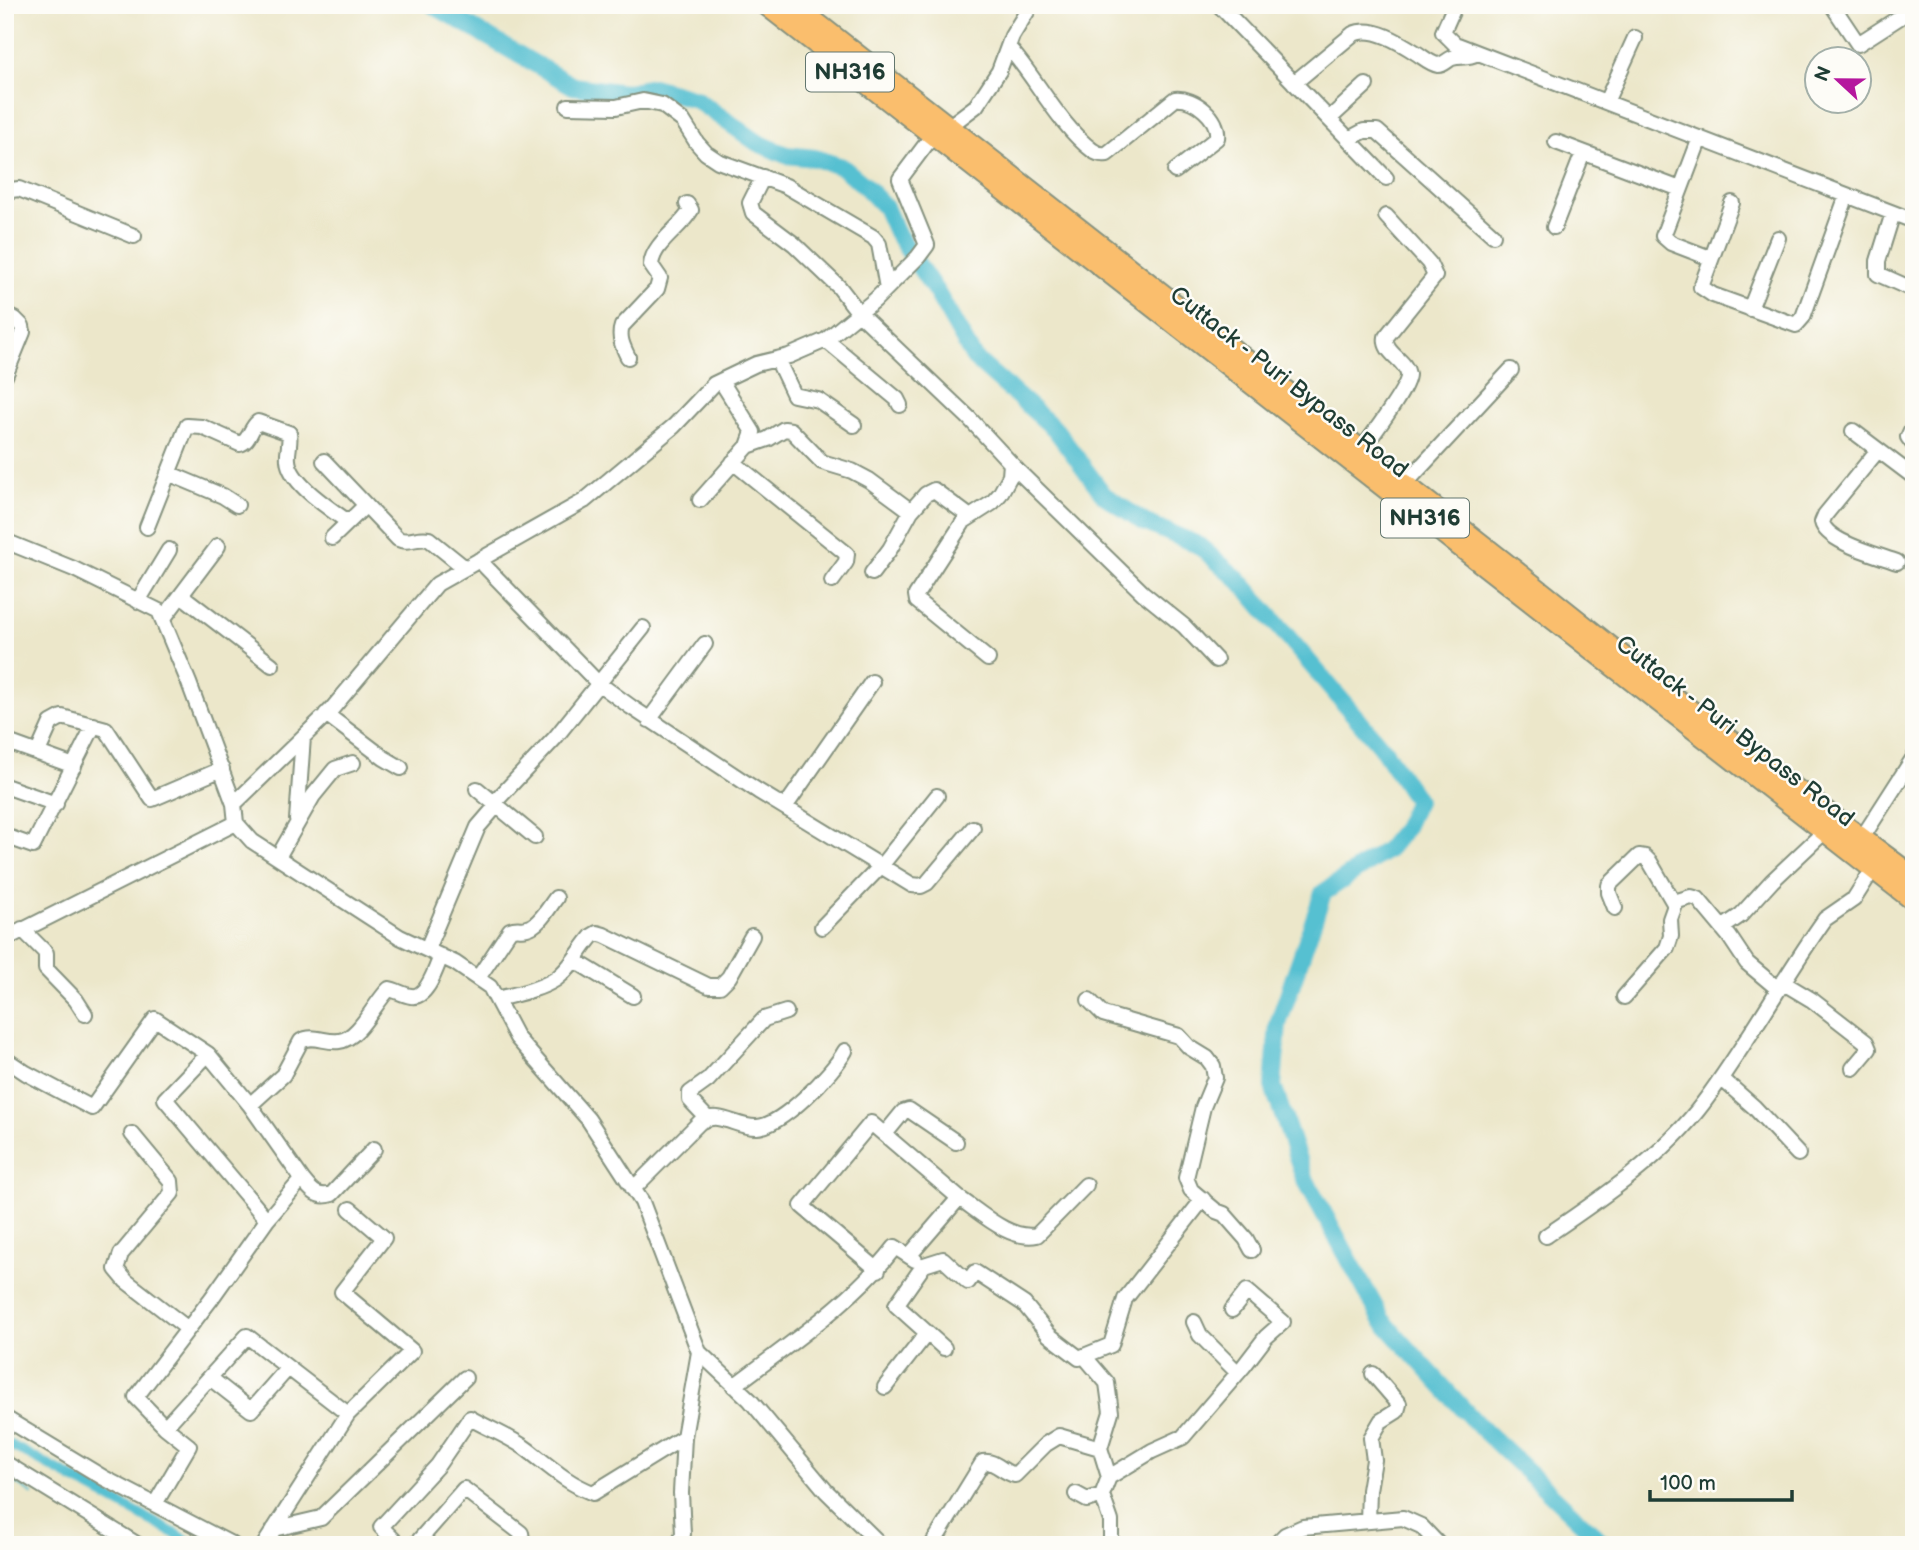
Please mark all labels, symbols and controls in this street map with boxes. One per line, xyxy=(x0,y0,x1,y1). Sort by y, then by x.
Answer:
north arrow xyxy=(1804,46,1874,116)
road number: NH316 xyxy=(806,53,894,92)
text: N xyxy=(1810,63,1837,85)
street label: Cuttack - Puri Bypass Road xyxy=(1164,280,1414,484)
road number: NH316 xyxy=(1381,498,1469,538)
street label: Cuttack - Puri Bypass Road xyxy=(1610,629,1860,833)
scale bar xyxy=(1650,1459,1791,1503)
text: 100 m xyxy=(1660,1471,1716,1496)

